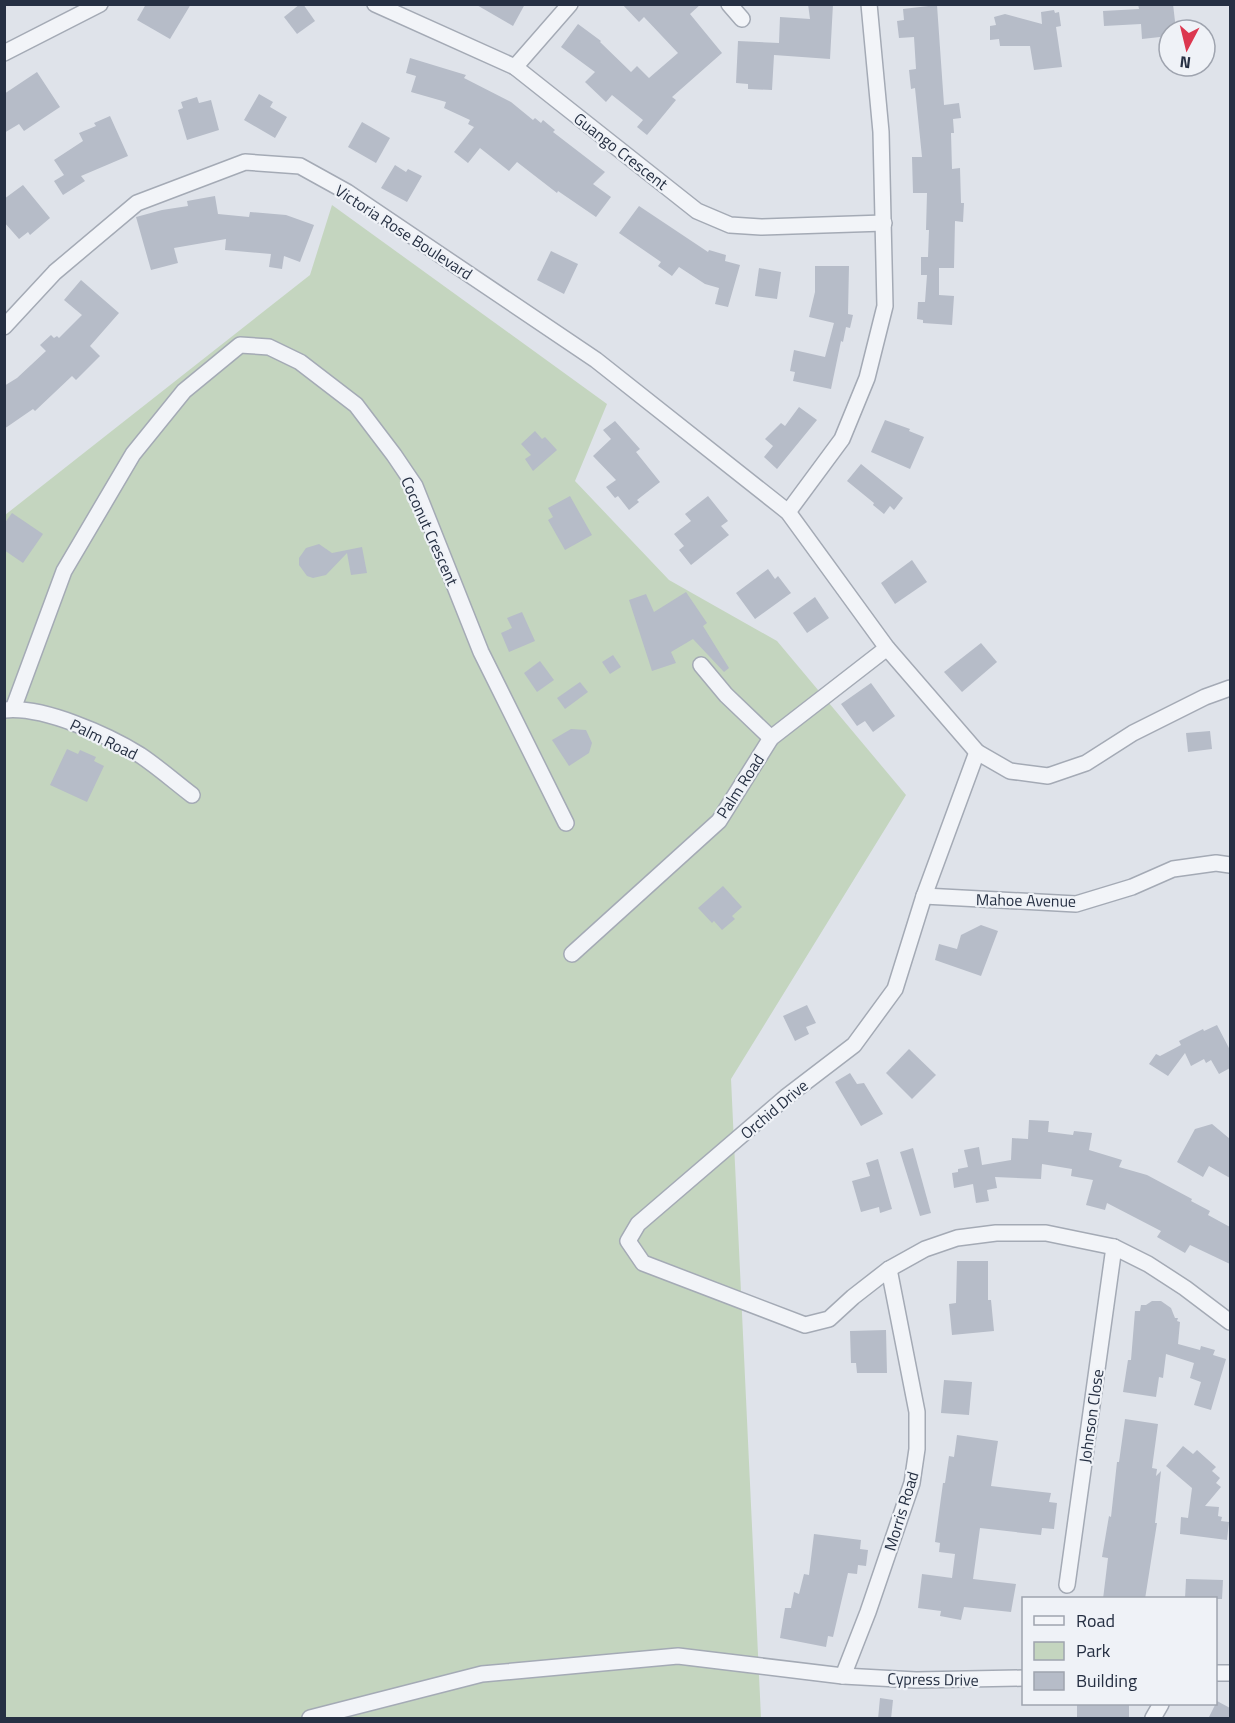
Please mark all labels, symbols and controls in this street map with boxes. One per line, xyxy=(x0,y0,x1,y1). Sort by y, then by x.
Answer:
north arrow xyxy=(1157,18,1217,78)
text: N xyxy=(1178,50,1192,75)
street label: Guango Crescent xyxy=(569,107,674,196)
street label: Victoria Rose Boulevard xyxy=(331,179,477,285)
street label: Coconut Crescent xyxy=(395,473,465,590)
street label: Palm Road xyxy=(66,712,142,766)
street label: Palm Road xyxy=(710,749,770,823)
street label: Mahoe Avenue xyxy=(976,887,1076,913)
street label: Orchid Drive xyxy=(735,1073,813,1145)
street label: Johnson Close xyxy=(1073,1368,1109,1464)
street label: Morris Road xyxy=(878,1468,924,1554)
legend xyxy=(1022,1597,1217,1705)
text: Road xyxy=(1076,1607,1115,1634)
text: Park xyxy=(1076,1637,1111,1664)
street label: Cypress Drive xyxy=(887,1666,979,1692)
text: Building xyxy=(1076,1667,1137,1694)

